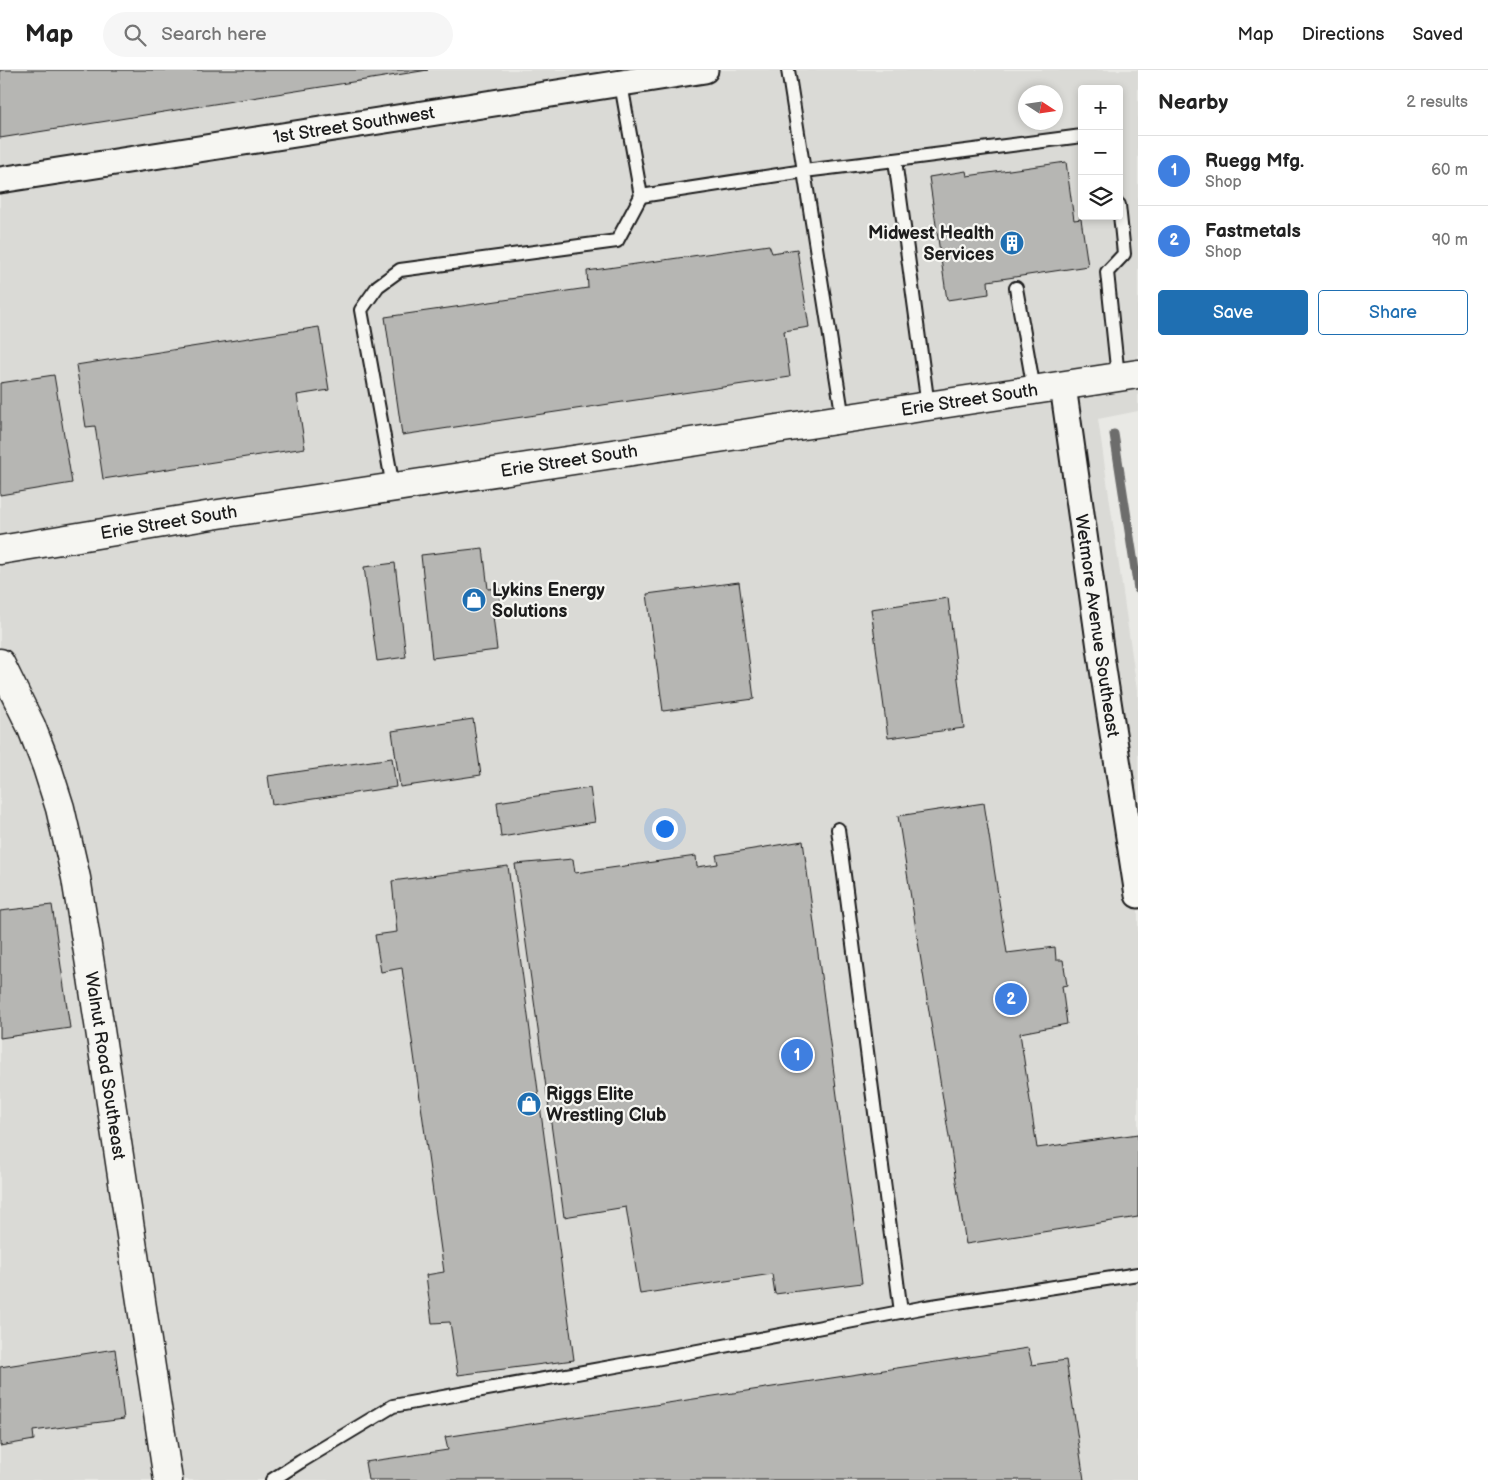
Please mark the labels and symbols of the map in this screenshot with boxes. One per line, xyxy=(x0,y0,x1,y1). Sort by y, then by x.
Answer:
north arrow xyxy=(1018,85,1063,130)
street label: 1st Street Southwest xyxy=(272,102,437,148)
place label: Midwest Health Services xyxy=(868,223,994,265)
building icon: Midwest Health Services xyxy=(999,230,1025,256)
street label: Erie Street South xyxy=(900,379,1039,421)
street label: Erie Street South xyxy=(499,440,639,482)
street label: Erie Street South xyxy=(99,501,239,544)
street label: Wetmore Avenue Southeast xyxy=(1070,513,1123,739)
place label: Lykins Energy Solutions xyxy=(492,580,605,622)
shop icon: Lykins Energy Solutions xyxy=(461,587,487,613)
your location xyxy=(652,816,678,842)
street label: Walnut Road Southeast xyxy=(80,970,130,1162)
pin: 2 xyxy=(995,980,1027,1018)
pin: 1 xyxy=(781,1036,813,1074)
place label: Riggs Elite Wrestling Club xyxy=(546,1084,667,1126)
shop icon: Riggs Elite Wrestling Club xyxy=(516,1091,542,1117)

